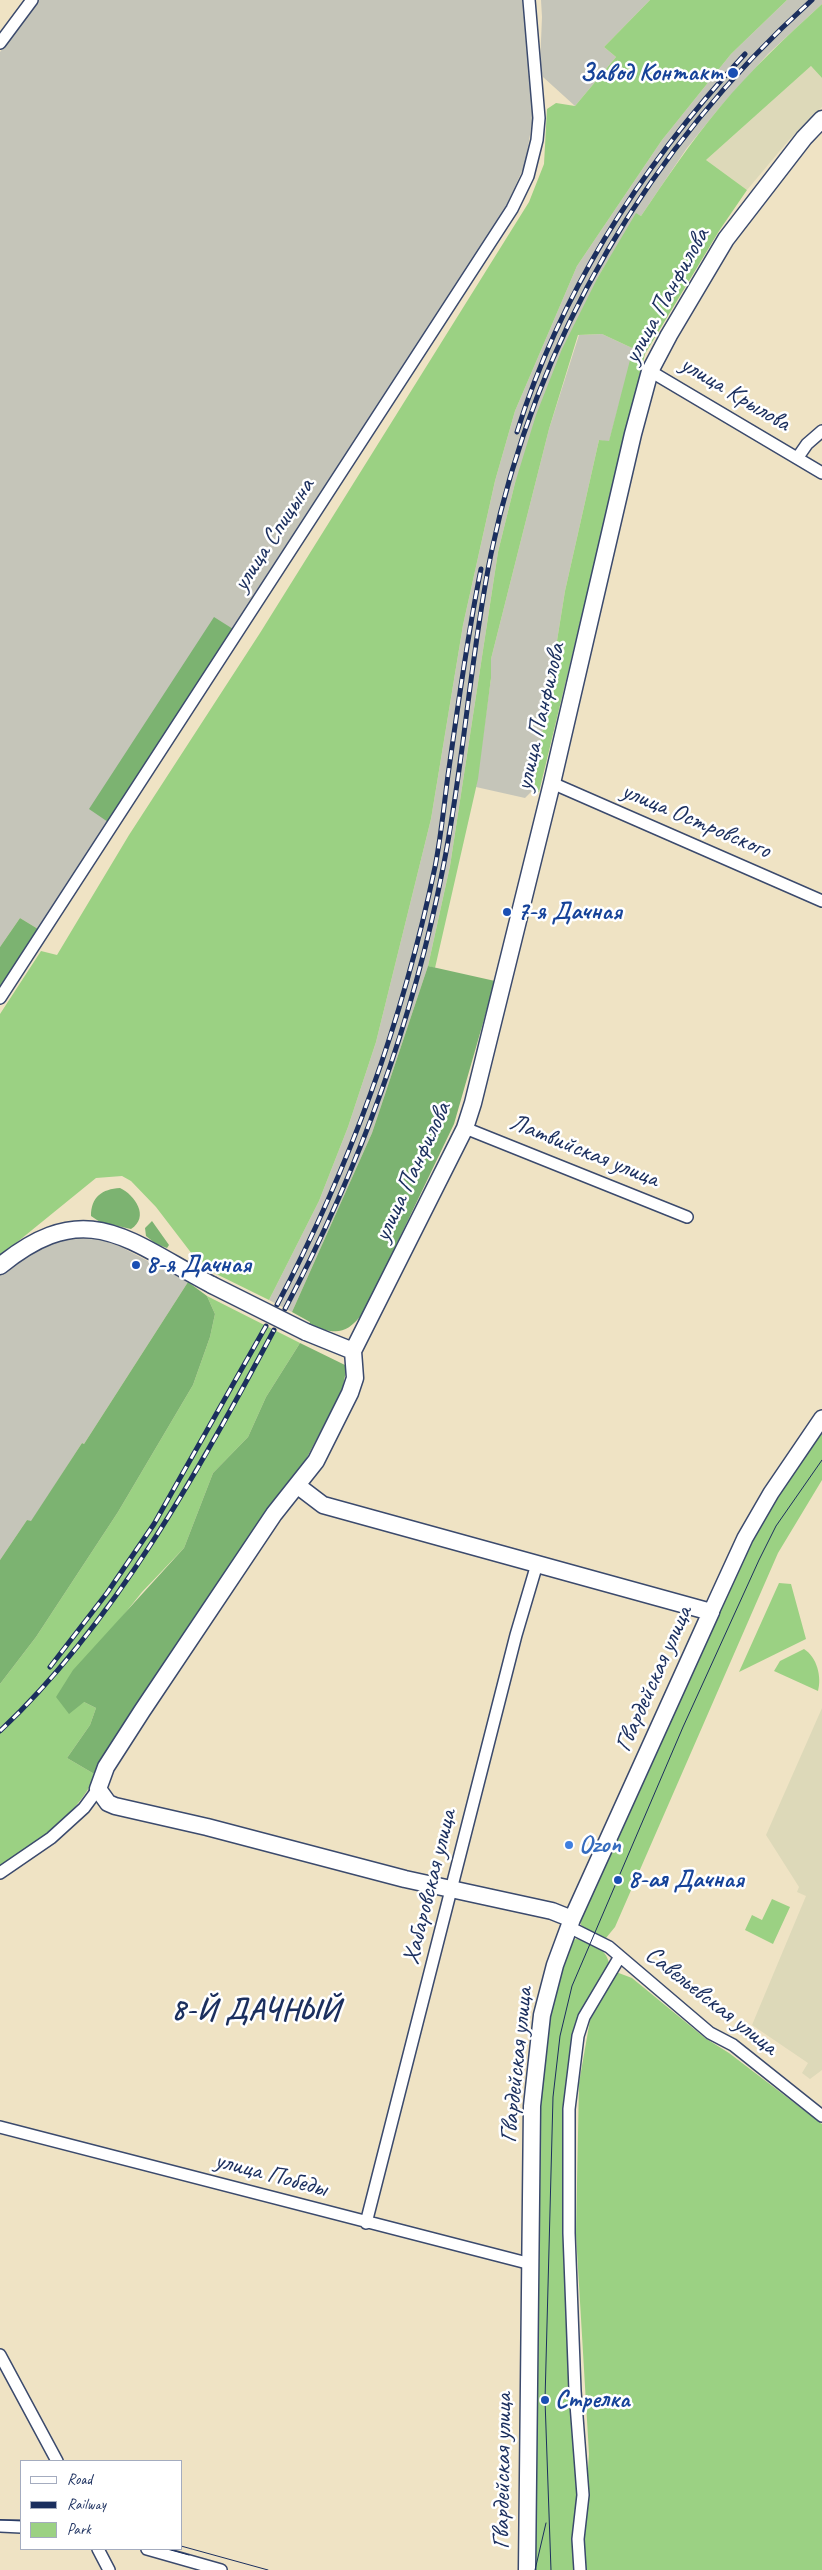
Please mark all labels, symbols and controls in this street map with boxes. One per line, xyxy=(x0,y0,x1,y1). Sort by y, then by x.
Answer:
place label: Завод Контакт xyxy=(580,58,722,88)
marker: Завод Контакт xyxy=(726,66,740,80)
street label: улица Панфилова xyxy=(617,223,717,369)
street label: улица Крылова xyxy=(675,349,795,439)
street label: улица Спицына xyxy=(226,473,322,597)
street label: улица Панфилова xyxy=(509,640,573,794)
street label: улица Островского xyxy=(617,776,775,866)
place label: 7-я Дачная xyxy=(517,897,622,927)
marker: 7-я Дачная xyxy=(501,906,513,918)
street label: улица Панфилова xyxy=(368,1097,458,1247)
street label: Латвийская улица xyxy=(505,1107,663,1195)
place label: 8-я Дачная xyxy=(146,1250,251,1280)
marker: 8-я Дачная xyxy=(130,1259,142,1271)
street label: Гвардейская улица xyxy=(609,1602,699,1756)
street label: Хабаровская улица xyxy=(396,1807,464,1967)
place label: Ozon xyxy=(579,1830,621,1860)
marker: Ozon xyxy=(563,1839,575,1851)
place label: 8-ая Дачная xyxy=(628,1865,744,1895)
marker: 8-ая Дачная xyxy=(612,1874,624,1886)
street label: Савельевская улица xyxy=(639,1940,783,2062)
street label: Гвардейская улица xyxy=(494,1986,540,2144)
district label: 8-Й ДАЧНЫЙ xyxy=(169,1993,343,2029)
street label: улица Победы xyxy=(212,2146,330,2204)
place label: Стрелка xyxy=(555,2385,630,2415)
street label: Гвардейская улица xyxy=(487,2393,519,2549)
marker: Стрелка xyxy=(539,2394,551,2406)
legend xyxy=(20,2460,182,2550)
text: Road xyxy=(67,2470,92,2489)
text: Railway xyxy=(67,2495,106,2514)
text: Park xyxy=(67,2520,91,2539)

